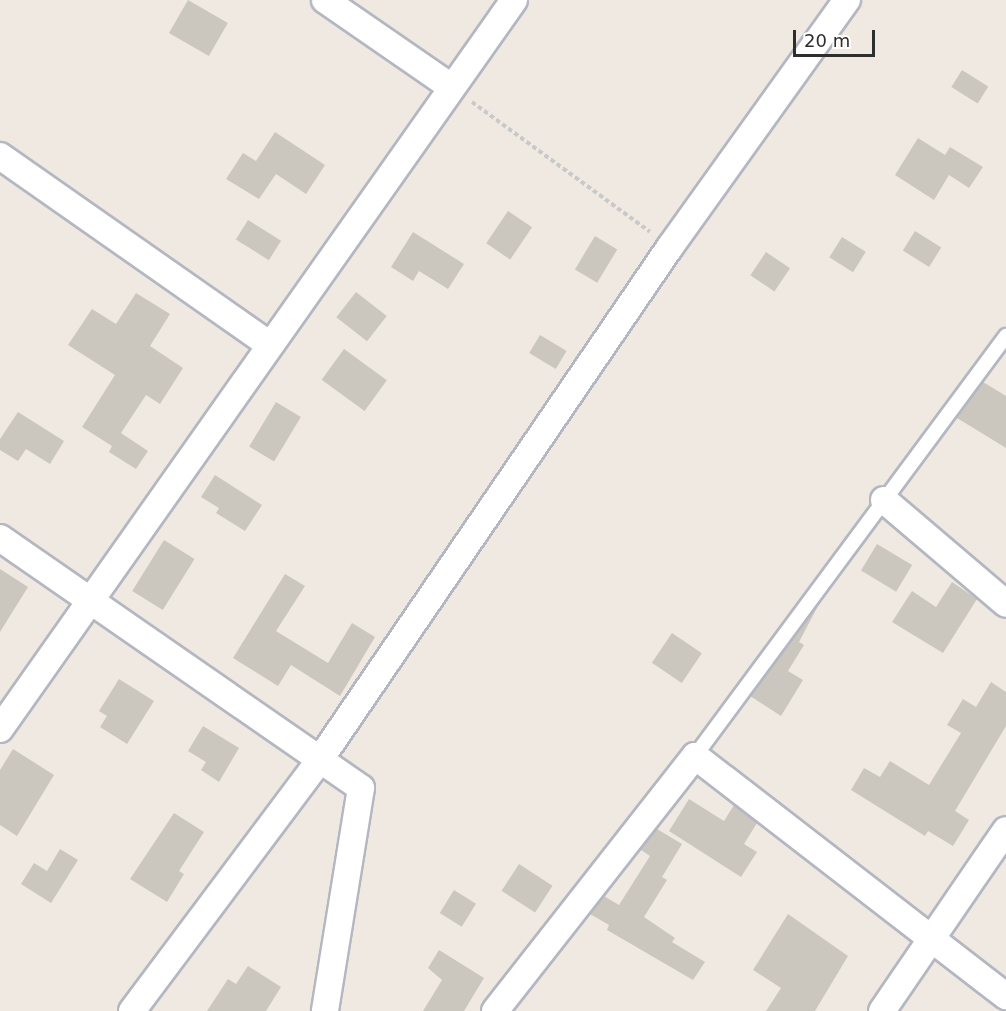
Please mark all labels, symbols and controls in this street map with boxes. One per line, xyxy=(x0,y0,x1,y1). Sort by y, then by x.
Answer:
scale bar xyxy=(796,18,878,56)
text: 20 m xyxy=(804,30,850,51)

